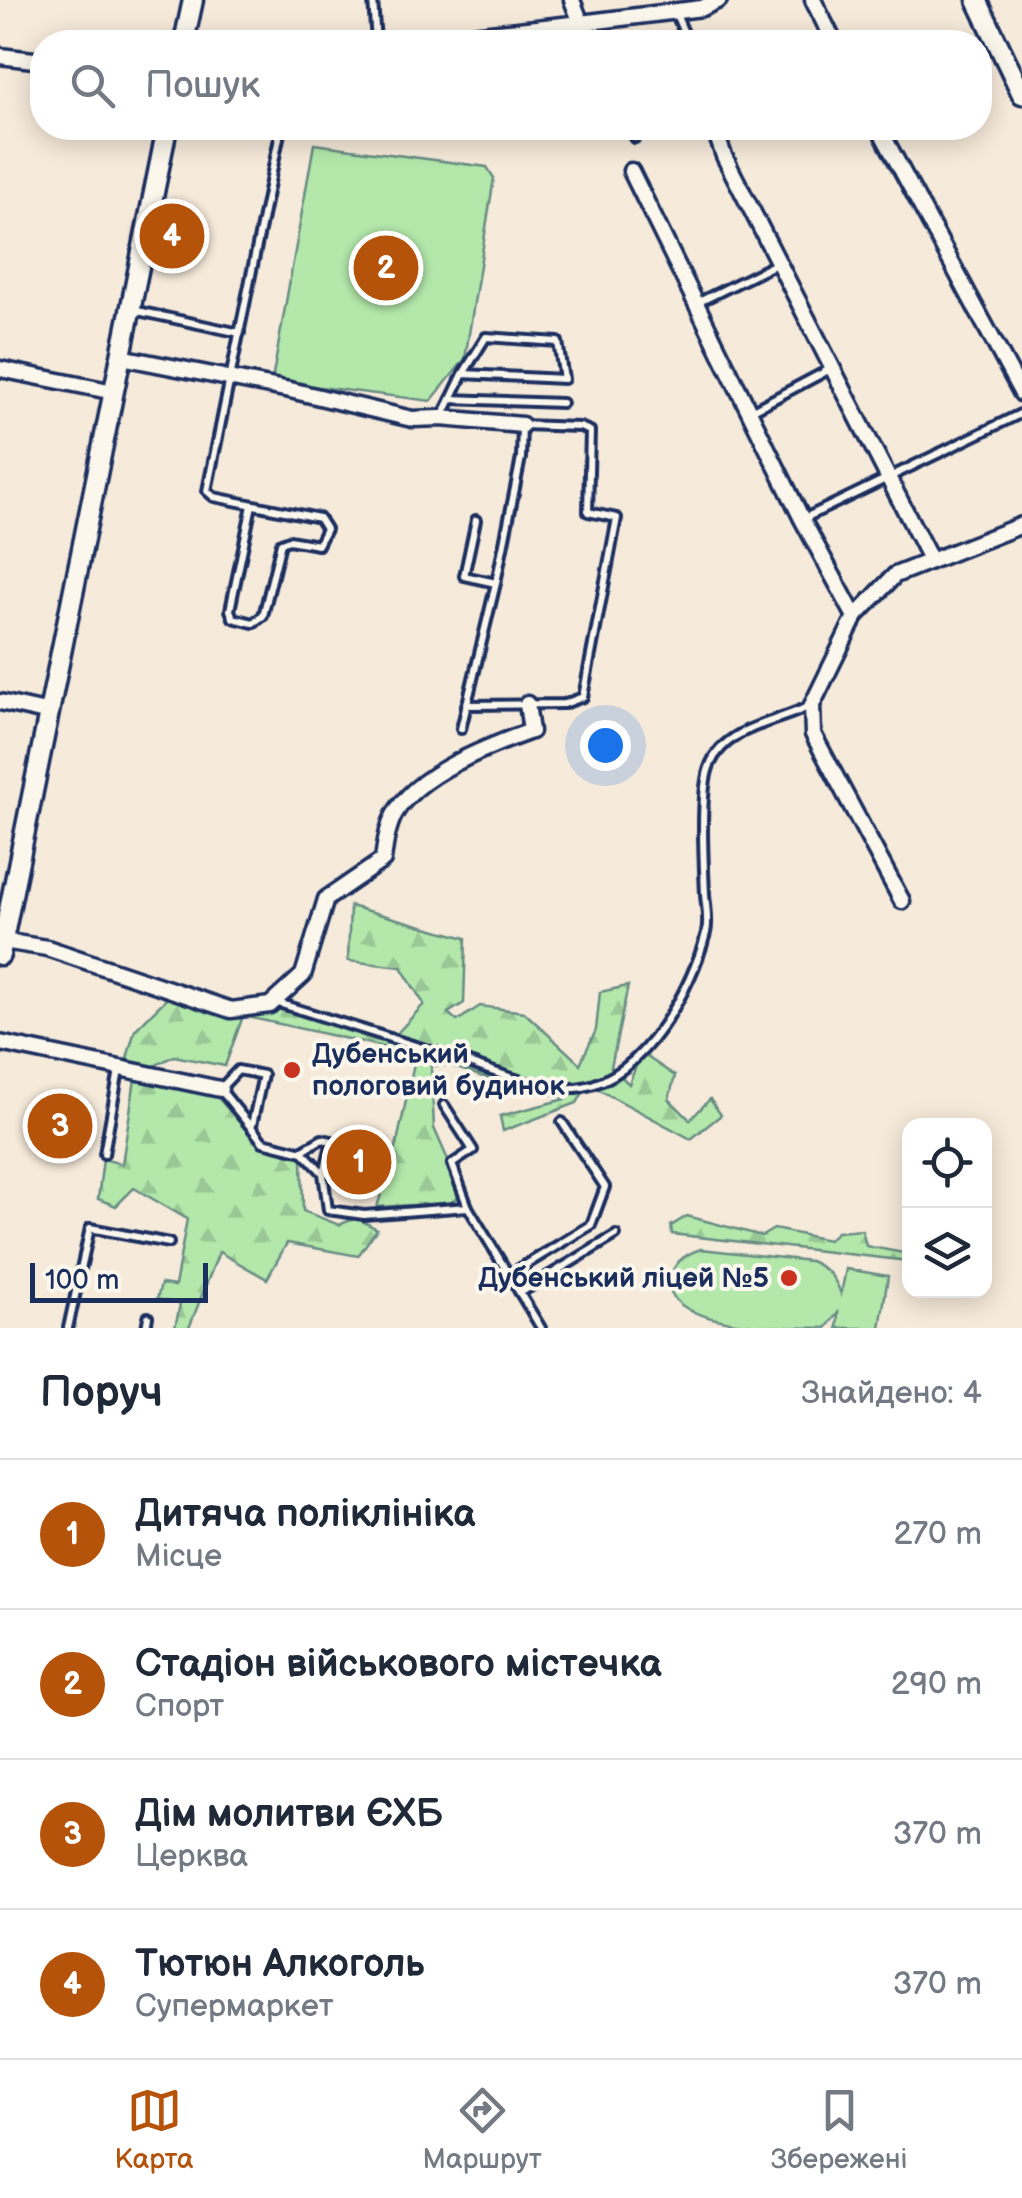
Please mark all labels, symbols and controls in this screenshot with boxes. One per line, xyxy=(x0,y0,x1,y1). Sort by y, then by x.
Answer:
search box xyxy=(30,30,992,140)
icon: search xyxy=(65,58,120,113)
text: Пошук xyxy=(145,63,260,108)
pin: 4 xyxy=(140,198,204,274)
pin: 2 xyxy=(354,230,418,306)
your location xyxy=(580,720,631,771)
place label: Дубенський пологовий будинок xyxy=(312,1038,565,1103)
marker: Дубенський пологовий будинок xyxy=(281,1059,303,1081)
pin: 3 xyxy=(28,1088,92,1164)
map controls xyxy=(902,1118,992,1298)
button: locate xyxy=(902,1118,992,1208)
pin: 1 xyxy=(326,1124,392,1200)
button: layers xyxy=(902,1208,992,1298)
scale bar xyxy=(30,1258,208,1302)
place label: Дубенський ліцей №5 xyxy=(478,1262,769,1295)
text: 100 m xyxy=(45,1264,119,1297)
marker: Дубенський ліцей №5 xyxy=(778,1267,800,1289)
text: Поруч xyxy=(40,1368,163,1419)
text: Знайдено: 4 xyxy=(801,1374,982,1413)
text: Дитяча поліклініка xyxy=(135,1492,475,1537)
text: 1 xyxy=(66,1515,79,1554)
text: 270 m xyxy=(893,1515,982,1554)
text: Місце xyxy=(135,1537,222,1576)
text: Стадіон військового містечка xyxy=(135,1642,662,1687)
text: 2 xyxy=(63,1665,82,1704)
text: 290 m xyxy=(891,1665,982,1704)
text: Спорт xyxy=(135,1687,224,1726)
text: Дім молитви ЄХБ xyxy=(135,1792,443,1837)
text: 3 xyxy=(63,1815,82,1854)
text: 370 m xyxy=(893,1815,982,1854)
text: Церква xyxy=(135,1837,248,1876)
text: Тютюн Алкоголь xyxy=(135,1942,425,1987)
text: 4 xyxy=(63,1965,82,2004)
text: 370 m xyxy=(893,1965,982,2004)
text: Супермаркет xyxy=(135,1987,334,2026)
tab: Карта xyxy=(115,2083,193,2176)
tab: Маршрут xyxy=(423,2083,542,2176)
tab: Збережені xyxy=(771,2083,907,2176)

